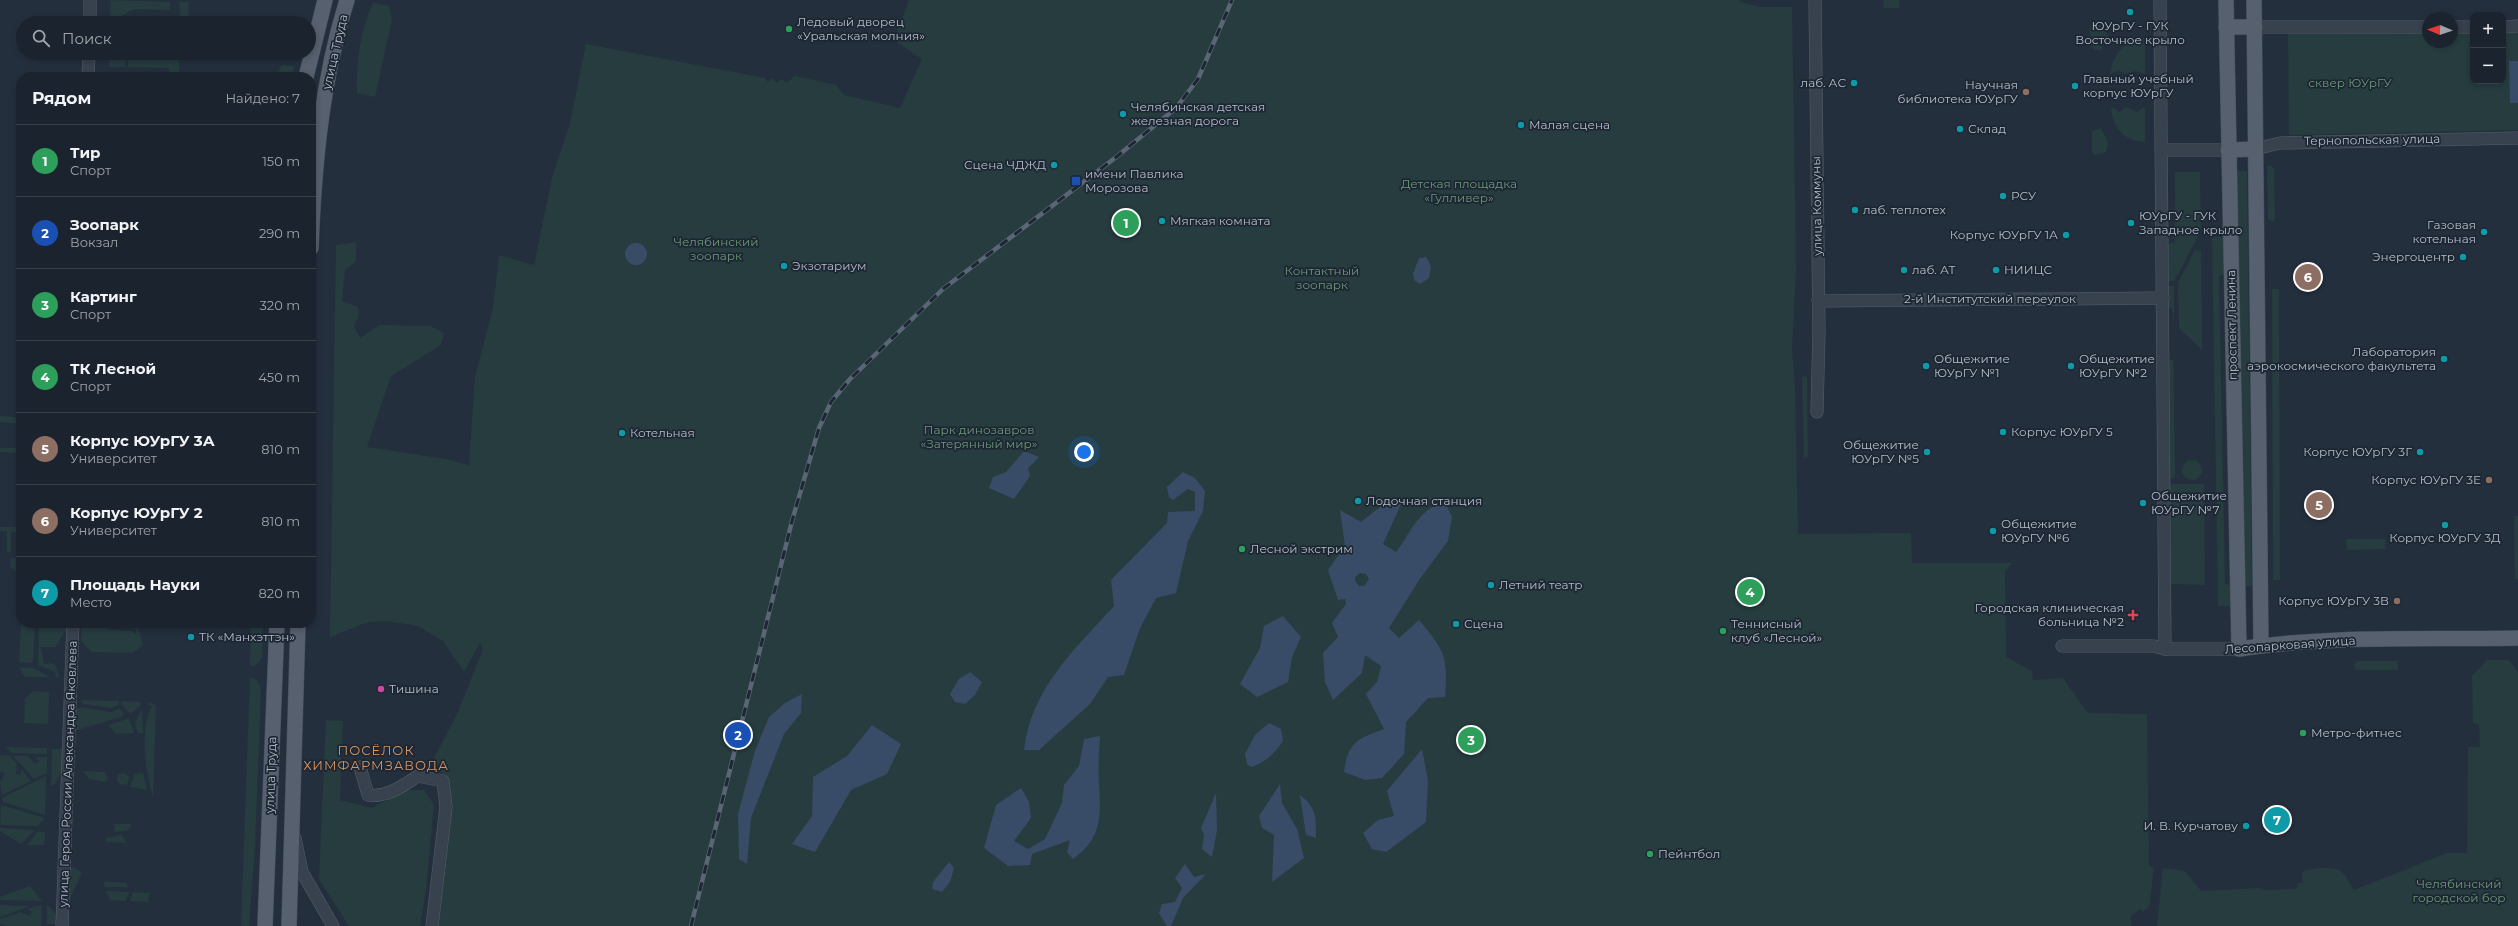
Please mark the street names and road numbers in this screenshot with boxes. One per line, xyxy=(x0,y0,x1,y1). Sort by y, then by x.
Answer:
street label: улица Труда xyxy=(318,13,350,92)
street label: Тернопольская улица xyxy=(2304,131,2440,148)
street label: улица Коммуны xyxy=(1808,156,1825,257)
street label: проспект Ленина xyxy=(2223,270,2240,380)
street label: 2-й Институтский переулок xyxy=(1904,291,2076,306)
street label: Лесопарковая улица xyxy=(2224,632,2356,657)
street label: улица Героя России Александра Яковлева xyxy=(55,640,80,909)
street label: улица Труда xyxy=(262,736,279,815)

